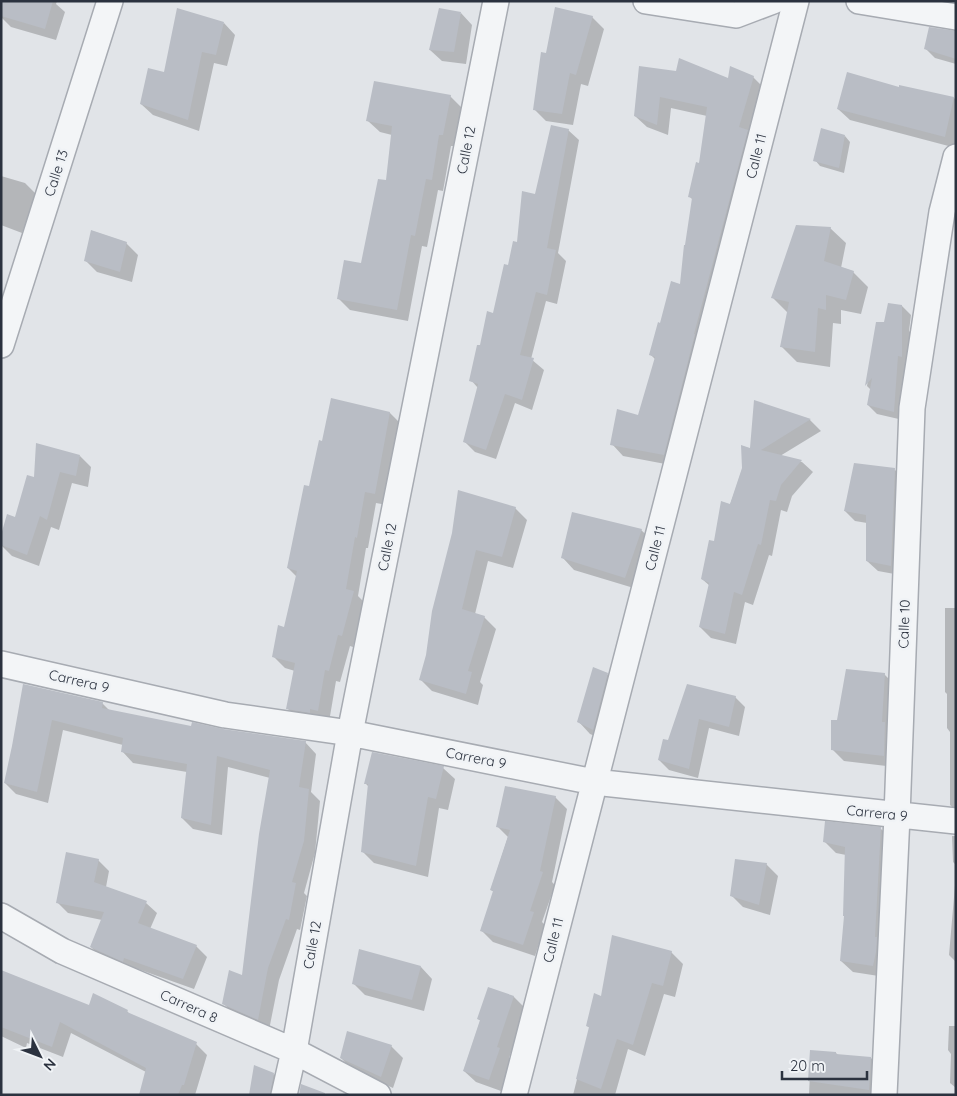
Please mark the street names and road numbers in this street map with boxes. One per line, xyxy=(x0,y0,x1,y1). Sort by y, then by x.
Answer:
street label: Calle 12 xyxy=(453,124,480,176)
street label: Calle 11 xyxy=(742,131,770,181)
street label: Calle 13 xyxy=(40,147,72,199)
street label: Calle 12 xyxy=(374,521,401,573)
street label: Calle 11 xyxy=(641,523,669,573)
street label: Calle 10 xyxy=(894,599,914,649)
street label: Carrera 9 xyxy=(47,665,111,697)
street label: Carrera 9 xyxy=(444,743,508,773)
street label: Carrera 9 xyxy=(846,801,909,825)
street label: Calle 11 xyxy=(539,915,567,965)
street label: Calle 12 xyxy=(299,919,325,970)
street label: Carrera 8 xyxy=(157,985,221,1027)

